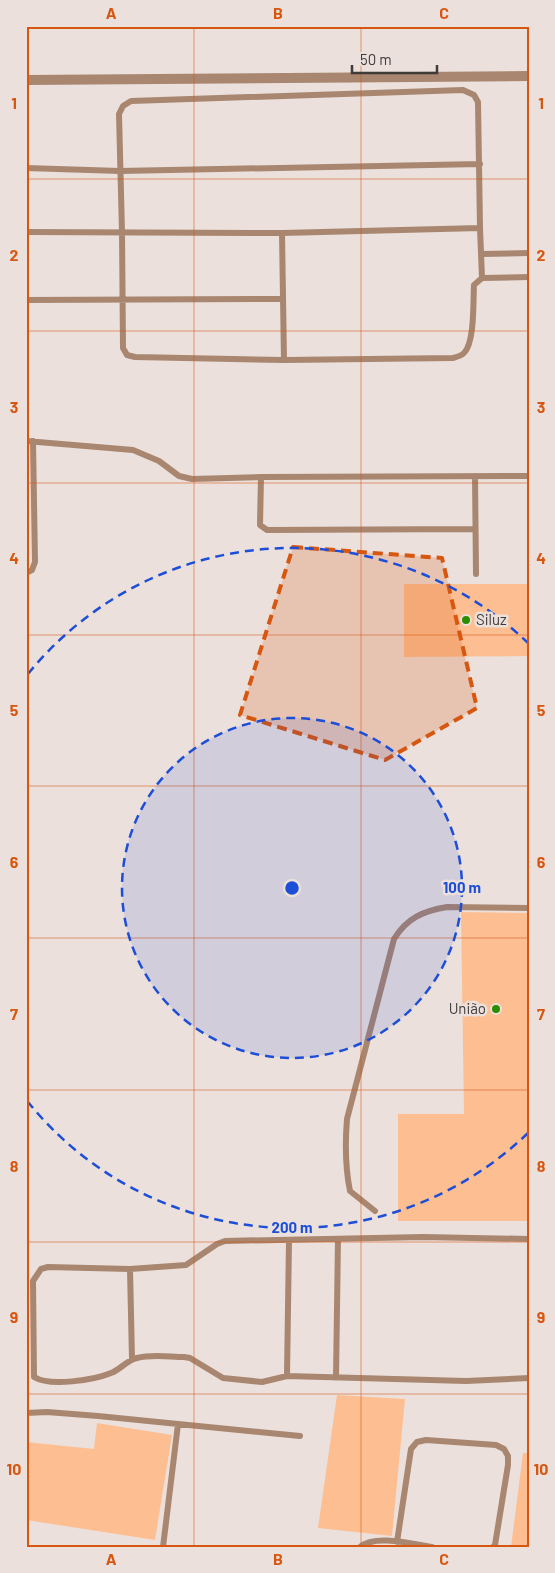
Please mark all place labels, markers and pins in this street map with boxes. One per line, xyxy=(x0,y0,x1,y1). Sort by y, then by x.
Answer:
place label: Siluz xyxy=(476,610,507,628)
marker: Siluz xyxy=(460,614,472,626)
centre of rings xyxy=(283,879,301,897)
place label: União xyxy=(449,999,486,1017)
marker: União xyxy=(490,1003,502,1015)

